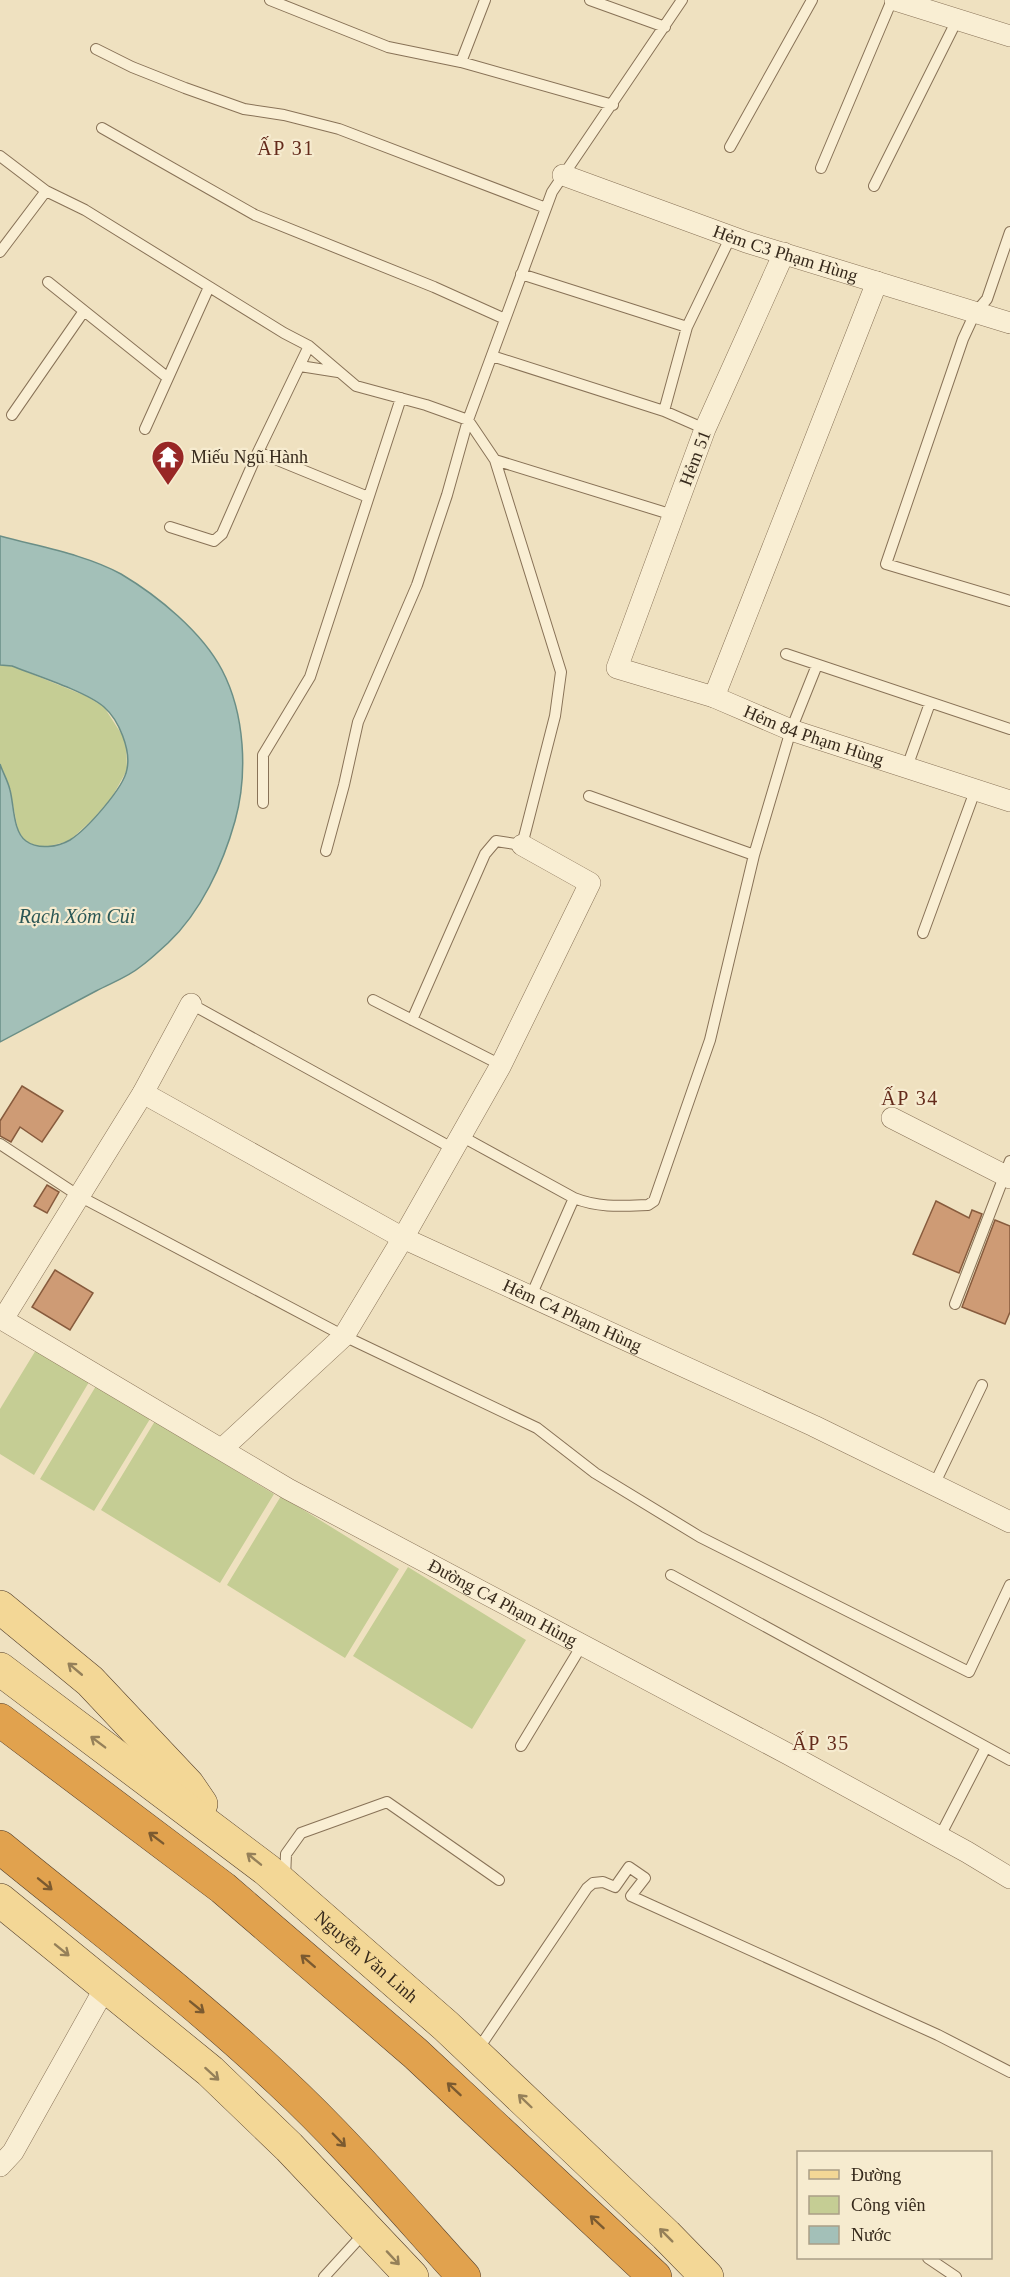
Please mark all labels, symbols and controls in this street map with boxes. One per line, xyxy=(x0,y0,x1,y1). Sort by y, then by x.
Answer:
district label: ẤP 31 xyxy=(257,136,315,159)
street label: Hẻm C3 Phạm Hùng xyxy=(710,221,860,286)
street label: Hẻm 51 xyxy=(675,428,715,488)
temple icon: Miếu Ngũ Hành xyxy=(150,439,186,486)
place label: Miếu Ngũ Hành xyxy=(191,447,308,467)
street label: Hẻm 84 Phạm Hùng xyxy=(741,701,887,769)
water label: Rạch Xóm Củi xyxy=(18,905,135,927)
district label: ẤP 34 xyxy=(881,1086,939,1109)
street label: Hẻm C4 Phạm Hùng xyxy=(500,1275,645,1356)
street label: Đường C4 Phạm Hủng xyxy=(425,1555,581,1650)
one-way arrow xyxy=(67,1662,83,1675)
district label: ẤP 35 xyxy=(792,1731,850,1754)
one-way arrow xyxy=(90,1736,106,1749)
one-way arrow xyxy=(149,1832,165,1844)
one-way arrow xyxy=(246,1853,262,1866)
one-way arrow xyxy=(37,1878,53,1891)
street label: Nguyễn Văn Linh xyxy=(311,1906,422,2007)
one-way arrow xyxy=(54,1943,69,1957)
one-way arrow xyxy=(301,1954,316,1968)
one-way arrow xyxy=(189,2001,205,2014)
one-way arrow xyxy=(205,2067,220,2081)
one-way arrow xyxy=(447,2082,462,2096)
one-way arrow xyxy=(517,2093,532,2108)
one-way arrow xyxy=(332,2132,346,2147)
legend xyxy=(797,2151,992,2259)
text: Đường xyxy=(851,2165,901,2185)
text: Công viên xyxy=(851,2195,926,2215)
one-way arrow xyxy=(590,2215,605,2229)
text: Nước xyxy=(851,2225,891,2245)
one-way arrow xyxy=(658,2228,673,2243)
one-way arrow xyxy=(386,2250,401,2265)

